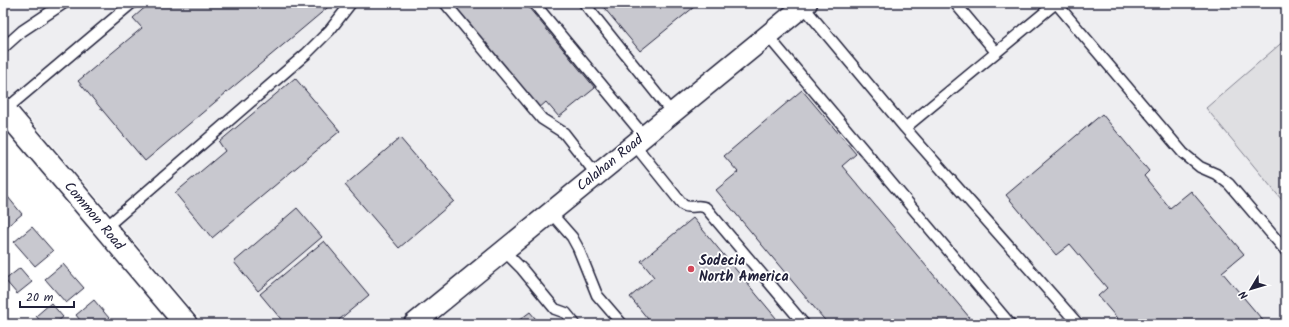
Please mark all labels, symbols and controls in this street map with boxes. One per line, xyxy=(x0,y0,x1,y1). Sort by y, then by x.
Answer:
street label: Calahan Road xyxy=(572,129,649,197)
street label: Common Road xyxy=(58,177,130,256)
place label: Sodecia North America xyxy=(699,250,789,288)
marker: Sodecia North America xyxy=(686,264,696,274)
north arrow xyxy=(1231,269,1271,309)
scale bar xyxy=(20,283,74,309)
text: N xyxy=(1235,286,1253,303)
text: 20 m xyxy=(26,288,54,307)

